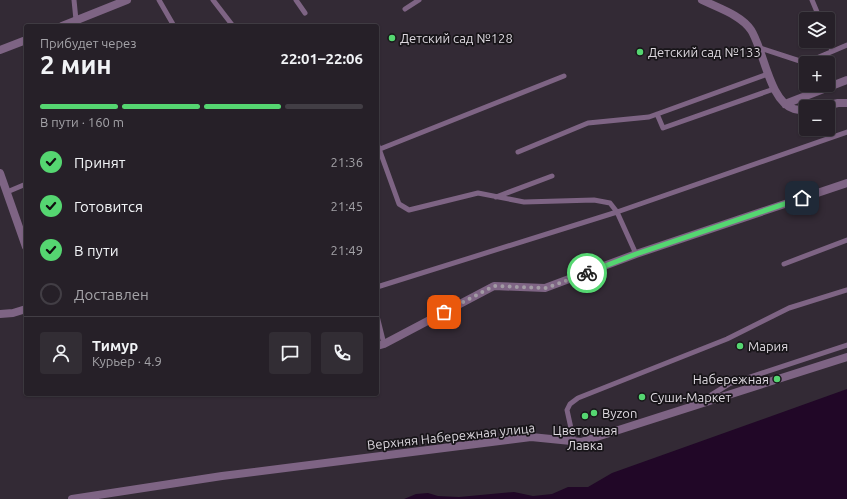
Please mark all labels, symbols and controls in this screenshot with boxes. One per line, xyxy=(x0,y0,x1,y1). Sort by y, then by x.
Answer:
map controls xyxy=(799,12,835,136)
button: layers xyxy=(799,12,835,48)
place label: Детский сад №128 xyxy=(400,31,513,45)
marker: Детский сад №128 xyxy=(387,33,397,43)
text: Прибудет через xyxy=(40,36,137,50)
place label: Детский сад №133 xyxy=(648,45,761,59)
marker: Детский сад №133 xyxy=(635,47,645,57)
text: 2 мин xyxy=(40,50,112,79)
text: 22:01–22:06 xyxy=(280,50,363,67)
button: + xyxy=(799,56,835,92)
button: − xyxy=(799,100,835,136)
text: В пути · 160 m xyxy=(40,115,124,129)
icon: check xyxy=(40,151,62,173)
text: Принят xyxy=(74,154,126,171)
text: 21:36 xyxy=(330,155,363,169)
pin xyxy=(785,181,819,215)
icon: home xyxy=(791,187,813,209)
icon: check xyxy=(40,195,62,217)
text: Готовится xyxy=(74,198,143,215)
text: 21:45 xyxy=(330,199,363,213)
icon: check xyxy=(40,239,62,261)
text: В пути xyxy=(74,242,119,259)
text: 21:49 xyxy=(330,243,363,257)
courier xyxy=(567,253,607,293)
icon: bike xyxy=(576,262,598,284)
text: Доставлен xyxy=(74,286,149,303)
pin xyxy=(427,295,461,329)
icon: bag xyxy=(433,301,455,323)
button: person xyxy=(40,332,82,374)
button: chat xyxy=(269,332,311,374)
button: phone xyxy=(321,332,363,374)
text: Тимур xyxy=(92,337,138,354)
place label: Мария xyxy=(748,339,788,353)
marker: Мария xyxy=(735,341,745,351)
text: Курьер · 4.9 xyxy=(92,354,162,368)
place label: Набережная xyxy=(693,372,769,386)
marker: Набережная xyxy=(772,374,782,384)
place label: Суши-Маркет xyxy=(650,390,731,404)
marker: Суши-Маркет xyxy=(637,392,647,402)
place label: Byzon xyxy=(602,406,637,420)
marker: Byzon xyxy=(589,408,599,418)
marker: Цветочная Лавка xyxy=(580,411,590,421)
street label: Верхняя Набережная улица xyxy=(366,420,536,452)
place label: Цветочная Лавка xyxy=(553,423,617,452)

